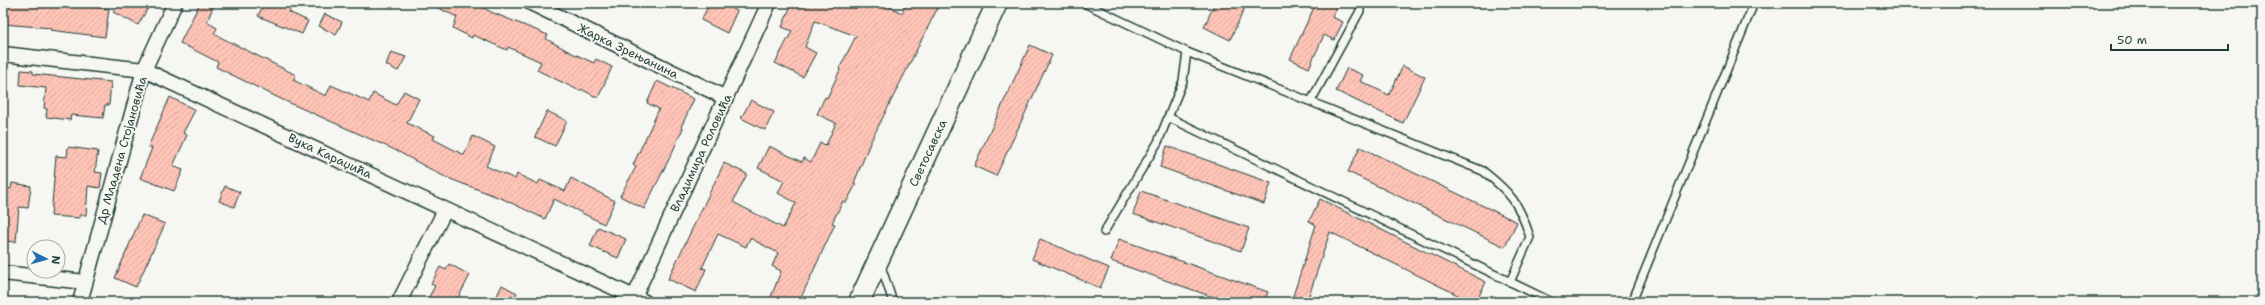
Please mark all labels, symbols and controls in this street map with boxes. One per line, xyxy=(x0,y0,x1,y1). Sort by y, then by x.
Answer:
street label: Жарка Зрењанина xyxy=(575,20,681,83)
scale bar xyxy=(2111,26,2228,52)
text: 50 m xyxy=(2117,32,2147,48)
street label: Др Младена Стојановића xyxy=(93,74,151,226)
street label: Владимира Роловића xyxy=(667,91,736,215)
street label: Светосавска xyxy=(905,116,951,189)
street label: Вука Караџића xyxy=(286,130,375,183)
north arrow xyxy=(26,239,66,279)
text: N xyxy=(48,255,63,265)

